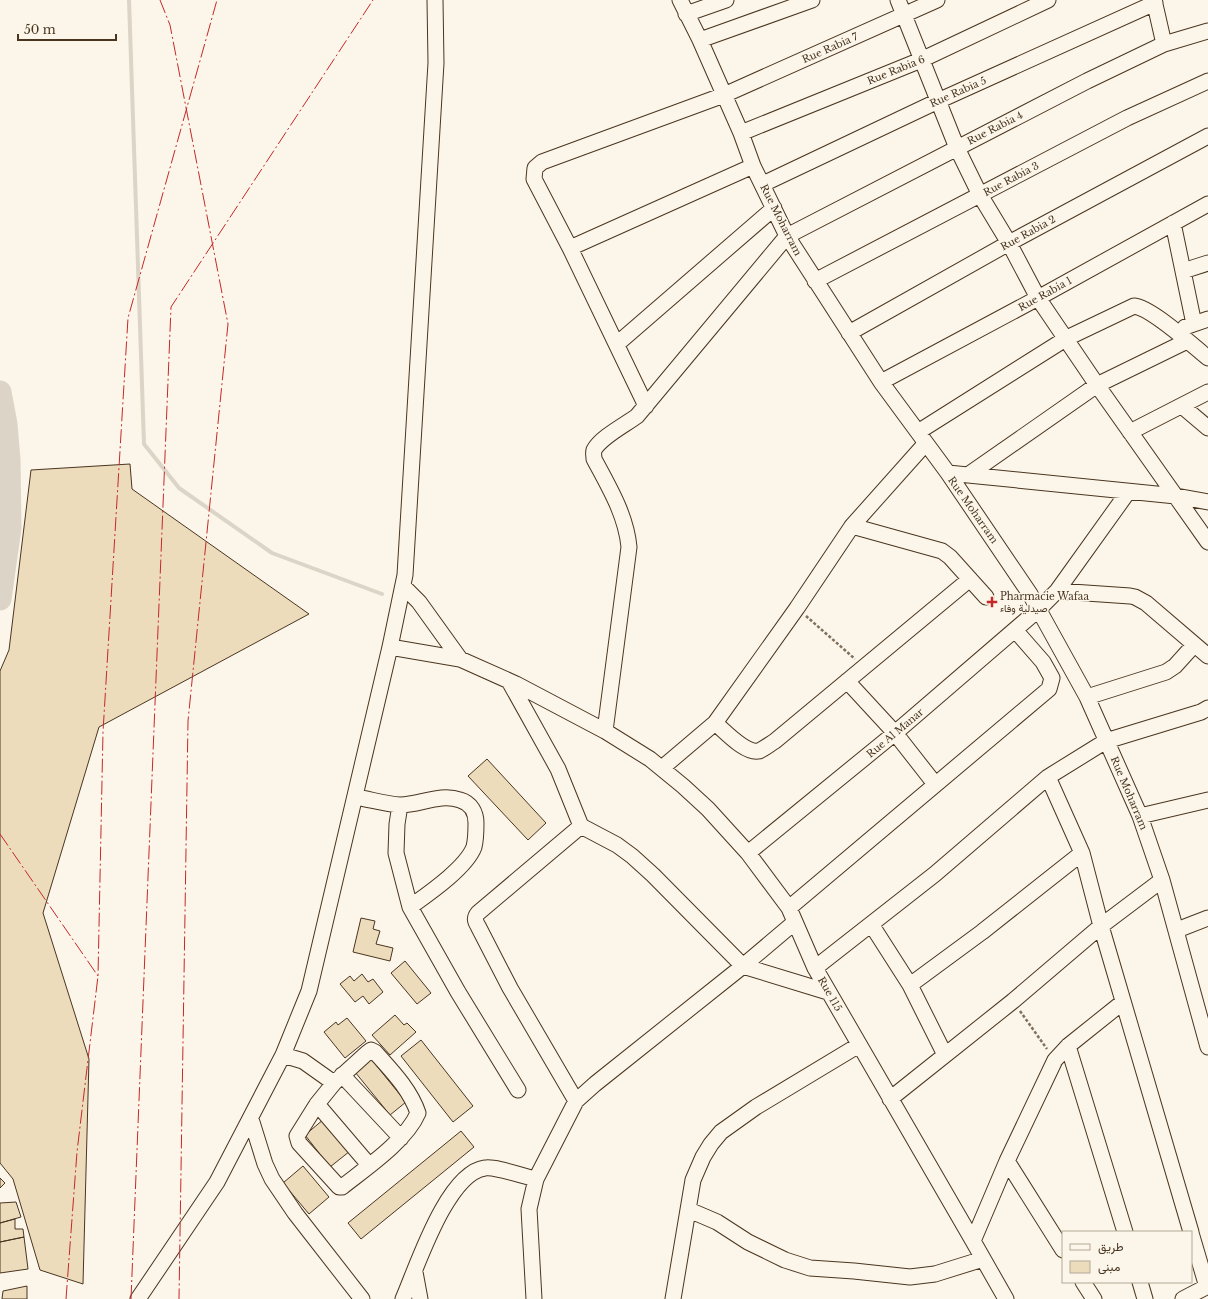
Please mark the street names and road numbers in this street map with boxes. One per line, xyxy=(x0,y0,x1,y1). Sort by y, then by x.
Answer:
street label: Rue Rabia 7 xyxy=(800,29,861,66)
street label: Rue Rabia 6 xyxy=(865,52,927,88)
street label: Rue Rabia 5 xyxy=(928,74,989,110)
street label: Rue Rabia 4 xyxy=(965,108,1025,148)
street label: Rue Rabia 3 xyxy=(981,159,1041,199)
street label: Rue Moharram xyxy=(757,182,805,258)
street label: Rue Rabia 2 xyxy=(998,213,1058,253)
street label: Rue Rabia 1 xyxy=(1016,274,1074,314)
street label: Rue Moharram xyxy=(945,474,1001,546)
street label: Rue Al Manar xyxy=(864,705,926,761)
street label: Rue Moharram xyxy=(1108,754,1150,832)
street label: Rue 115 xyxy=(815,974,845,1014)

